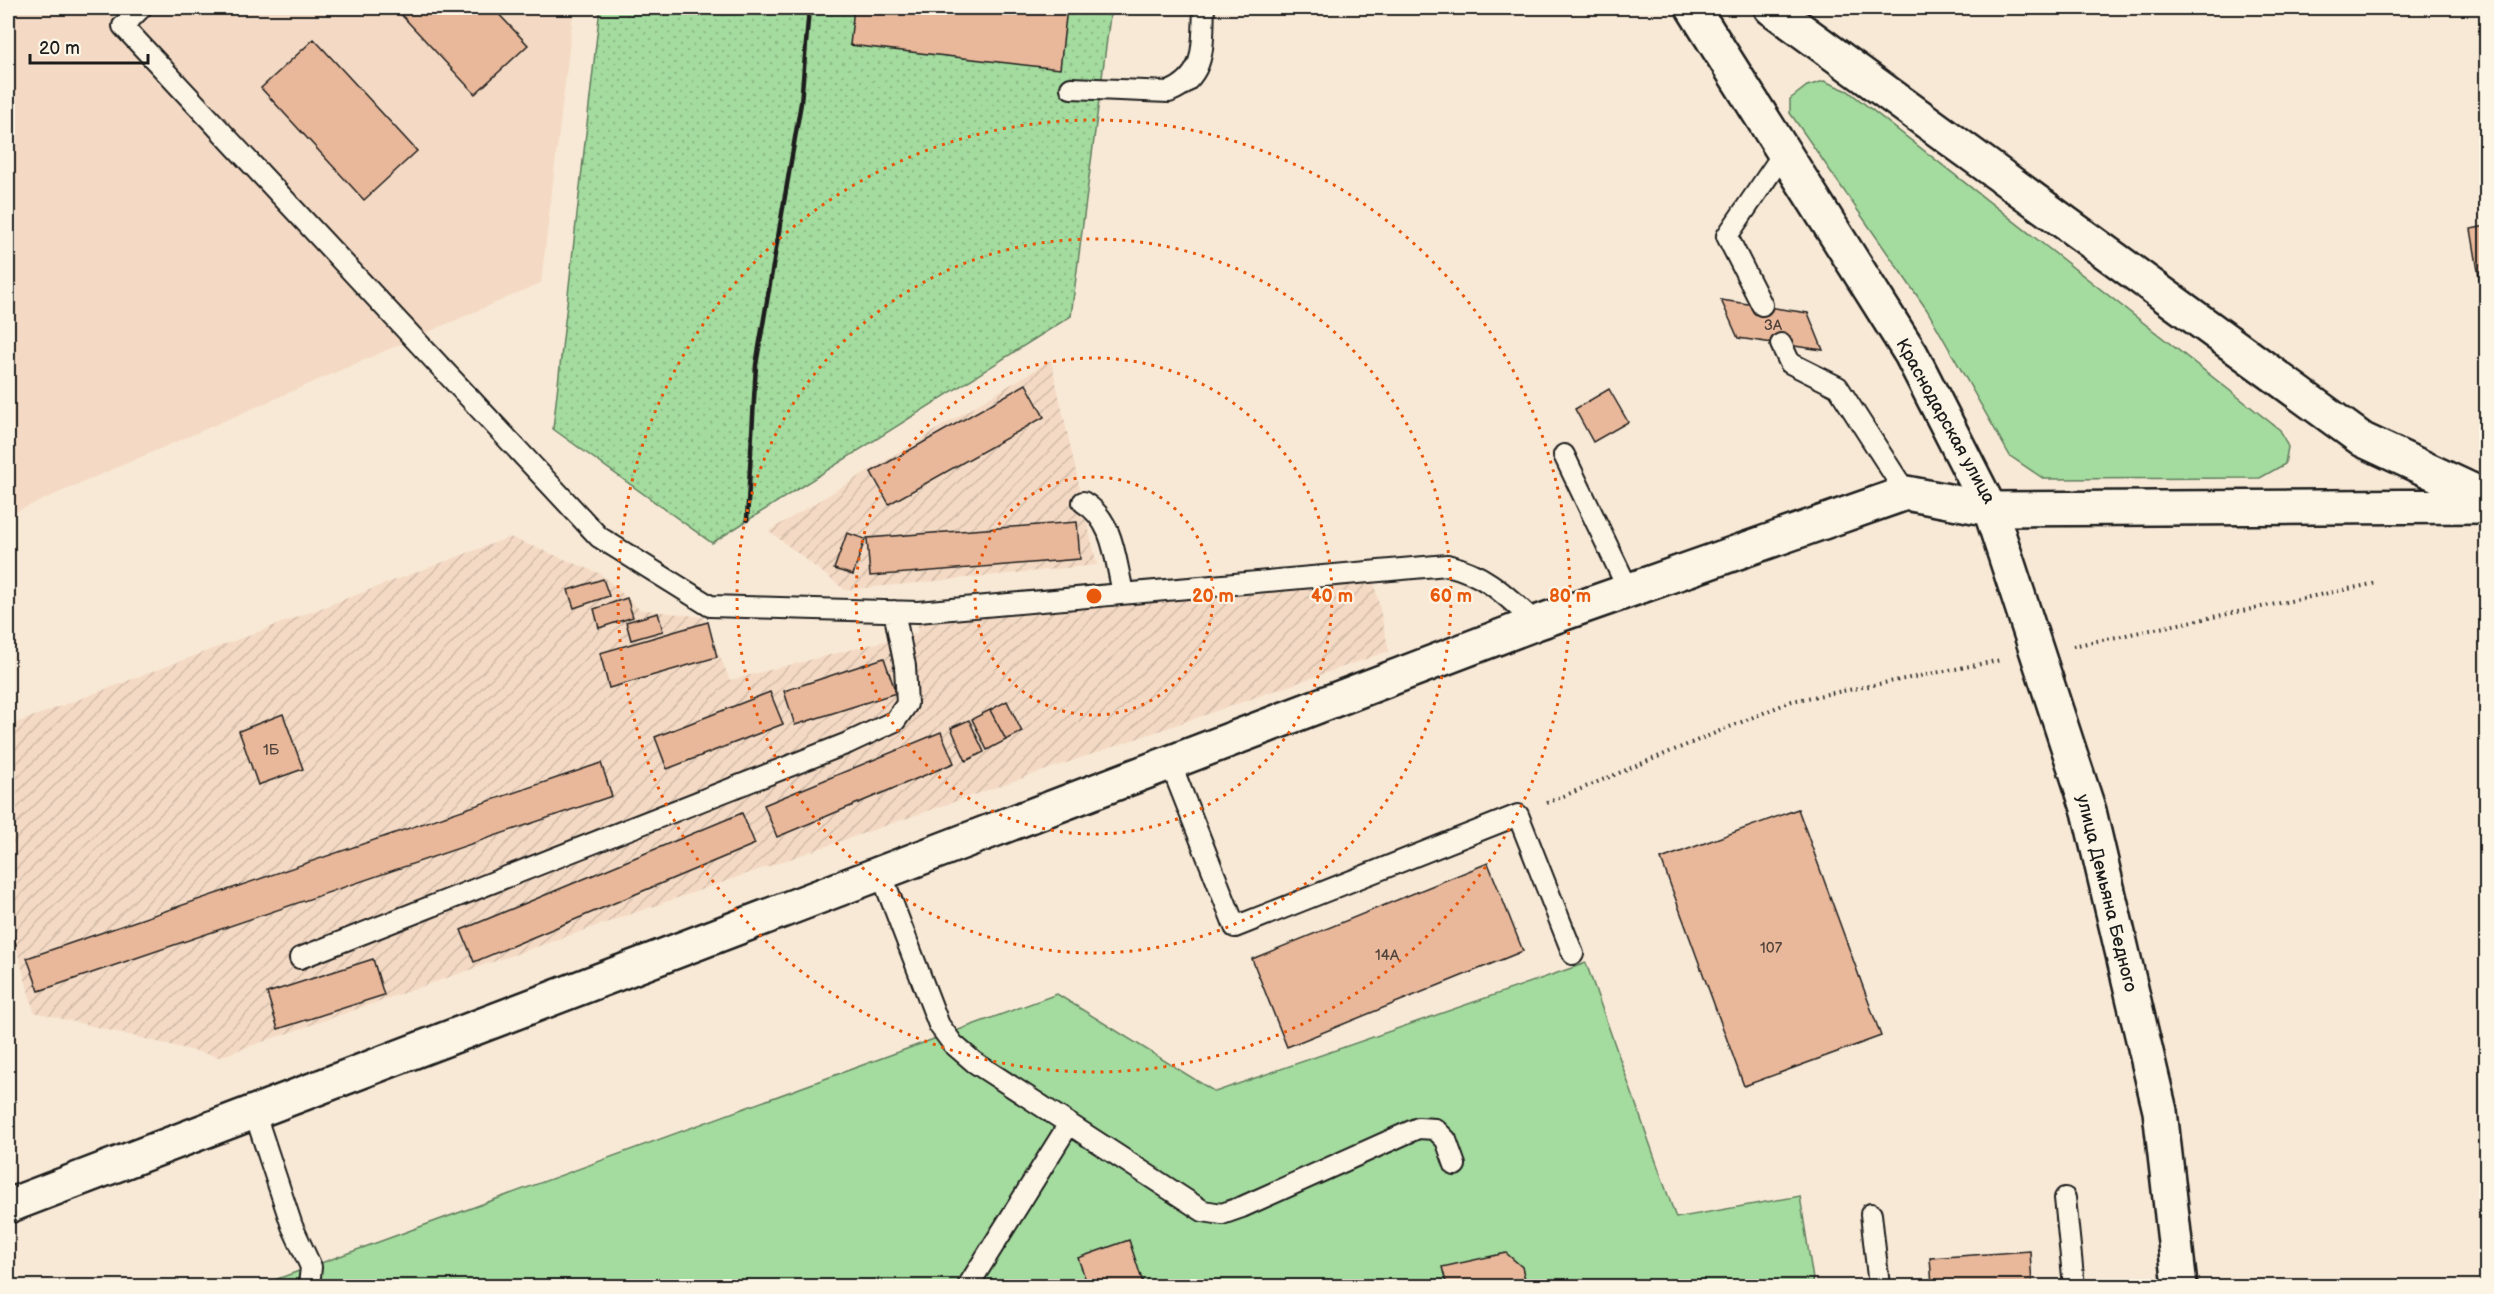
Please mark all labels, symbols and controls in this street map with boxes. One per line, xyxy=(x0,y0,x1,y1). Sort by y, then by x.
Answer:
scale bar xyxy=(30,27,148,65)
text: 20 m xyxy=(39,38,80,59)
house number: 3А xyxy=(1764,316,1783,335)
street label: Краснодарская улица xyxy=(1891,335,2000,508)
centre of rings xyxy=(1084,586,1104,606)
text: 20 m xyxy=(1192,586,1234,607)
text: 40 m xyxy=(1311,586,1353,607)
text: 60 m xyxy=(1430,586,1472,607)
text: 80 m xyxy=(1549,586,1591,607)
house number: 1Б xyxy=(263,741,280,760)
street label: улица Демьяна Бедного xyxy=(2072,792,2141,994)
house number: 107 xyxy=(1760,939,1783,958)
house number: 14А xyxy=(1375,946,1400,965)

